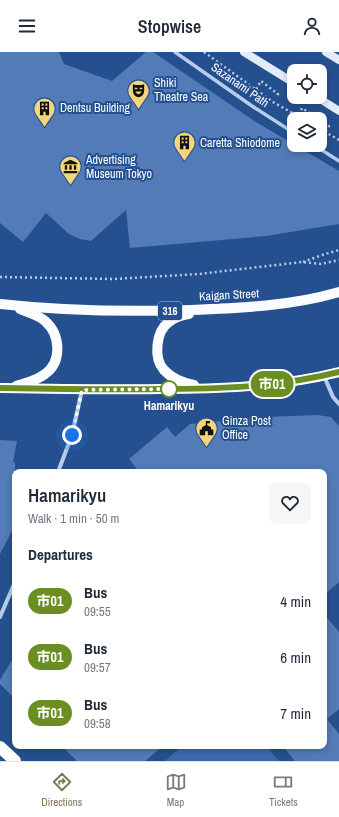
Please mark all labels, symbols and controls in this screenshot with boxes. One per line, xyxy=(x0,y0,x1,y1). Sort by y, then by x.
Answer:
text: Stopwise xyxy=(138,14,201,39)
icon: menu xyxy=(16,15,38,37)
icon: person xyxy=(301,15,323,37)
street label: Sazanami Path xyxy=(208,59,272,111)
map controls xyxy=(287,64,327,152)
button: locate xyxy=(287,64,327,104)
place label: Shiki Theatre Sea xyxy=(154,75,209,105)
theatre icon: Shiki Theatre Sea xyxy=(126,77,152,110)
building icon: Dentsu Building xyxy=(31,95,57,128)
place label: Dentsu Building xyxy=(60,100,131,116)
button: layers xyxy=(287,112,327,152)
building icon: Caretta Shiodome xyxy=(172,130,198,163)
place label: Caretta Shiodome xyxy=(200,135,280,151)
place label: Advertising Museum Tokyo xyxy=(85,152,152,182)
museum icon: Advertising Museum Tokyo xyxy=(57,154,83,187)
street label: Kaigan Street xyxy=(199,285,260,305)
road number: 316 xyxy=(158,302,182,320)
line badge: 市01 xyxy=(249,371,295,397)
text: 市01 xyxy=(259,375,285,393)
marker: Hamarikyu xyxy=(160,380,178,398)
place label: Hamarikyu xyxy=(144,398,194,414)
place label: Ginza Post Office xyxy=(222,413,271,443)
public building icon: Ginza Post Office xyxy=(193,415,219,448)
your location xyxy=(62,425,82,445)
text: Hamarikyu xyxy=(28,482,106,508)
button: heart xyxy=(269,482,311,524)
text: Walk · 1 min · 50 m xyxy=(28,510,119,527)
text: Departures xyxy=(28,544,93,565)
text: Bus xyxy=(84,582,107,603)
text: 4 min xyxy=(280,591,311,612)
text: 市01 xyxy=(37,592,63,610)
text: 09:55 xyxy=(84,603,111,620)
text: Bus xyxy=(84,638,107,659)
text: 6 min xyxy=(280,647,311,668)
text: 市01 xyxy=(37,648,63,666)
text: 09:57 xyxy=(84,659,111,676)
text: Bus xyxy=(84,694,107,715)
text: 7 min xyxy=(280,703,311,724)
text: 市01 xyxy=(37,704,63,722)
text: 09:58 xyxy=(84,715,111,732)
tab: Directions xyxy=(41,771,82,809)
tab: Map xyxy=(165,771,187,809)
tab: Tickets xyxy=(269,771,298,809)

